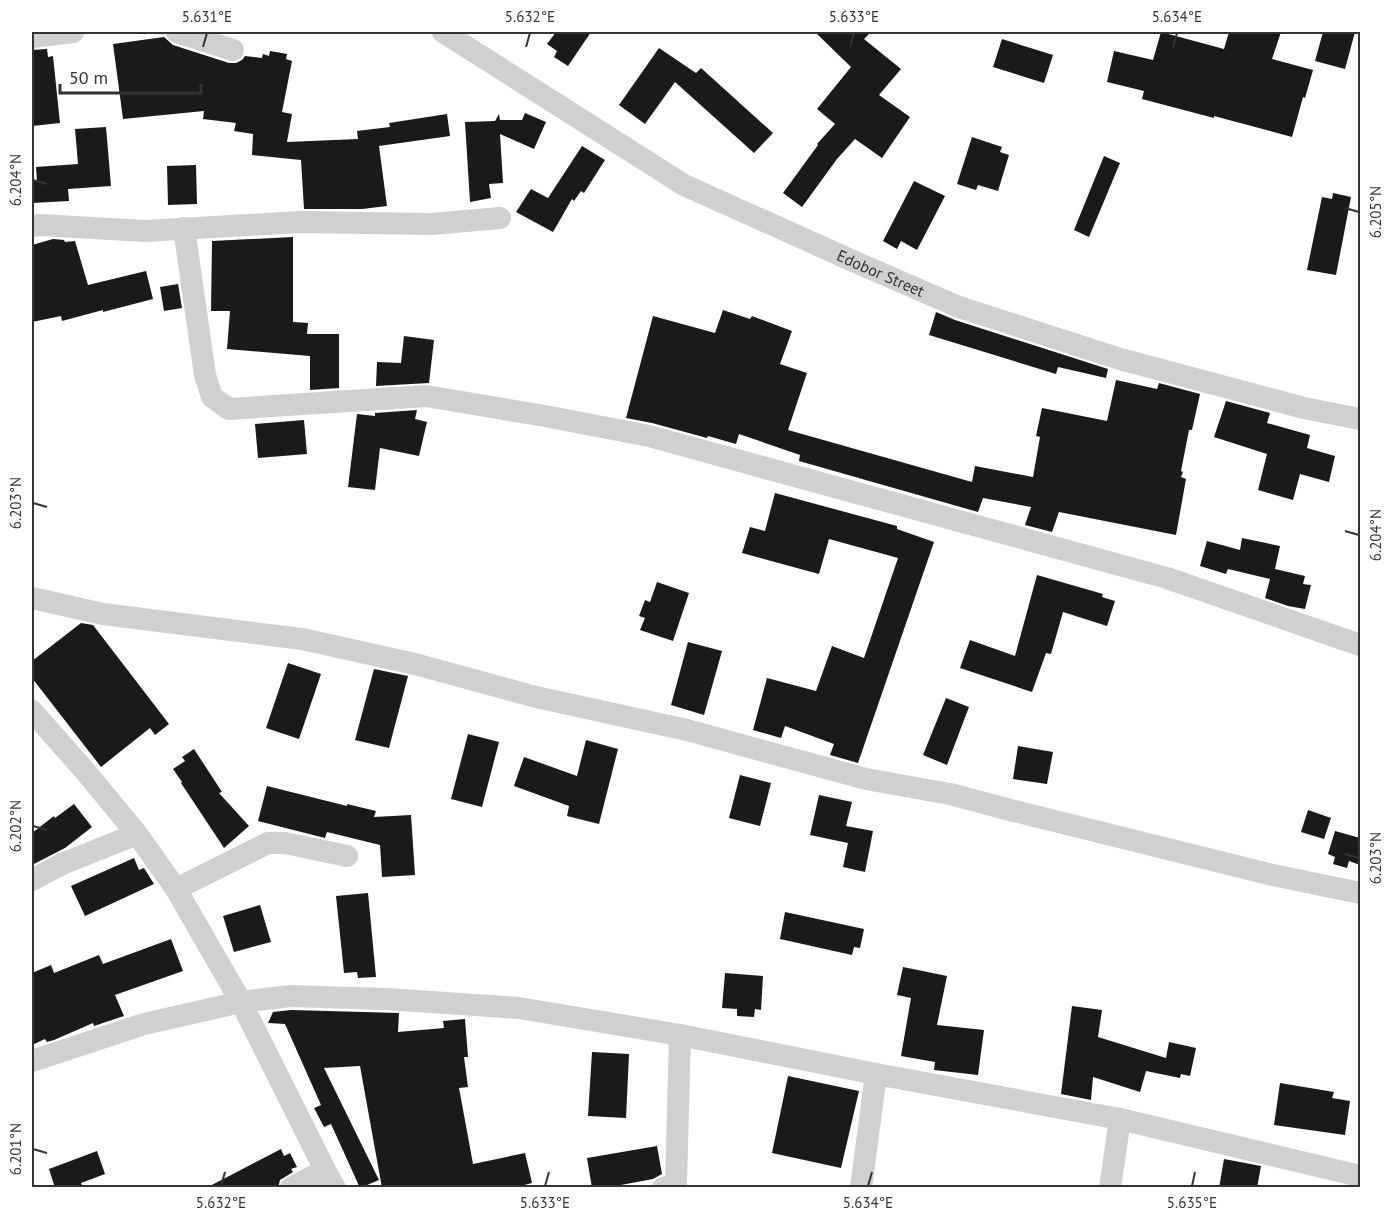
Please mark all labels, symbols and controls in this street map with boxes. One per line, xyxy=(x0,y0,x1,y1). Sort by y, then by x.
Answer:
text: 5.631°E xyxy=(182,7,232,26)
text: 5.632°E xyxy=(505,7,555,26)
text: 5.633°E xyxy=(829,7,879,26)
text: 5.634°E xyxy=(1152,7,1202,26)
scale bar xyxy=(60,57,201,95)
text: 50 m xyxy=(69,66,108,89)
text: 6.204°N xyxy=(6,154,25,206)
text: 6.205°N xyxy=(1366,186,1385,238)
street label: Edobor Street xyxy=(834,245,928,301)
text: 6.203°N xyxy=(6,477,25,529)
text: 6.204°N xyxy=(1366,509,1385,561)
text: 6.202°N xyxy=(6,800,25,852)
text: 6.203°N xyxy=(1366,832,1385,884)
text: 6.201°N xyxy=(6,1123,25,1175)
text: 5.632°E xyxy=(196,1193,246,1212)
text: 5.633°E xyxy=(520,1193,570,1212)
text: 5.634°E xyxy=(843,1193,893,1212)
text: 5.635°E xyxy=(1167,1193,1217,1212)

